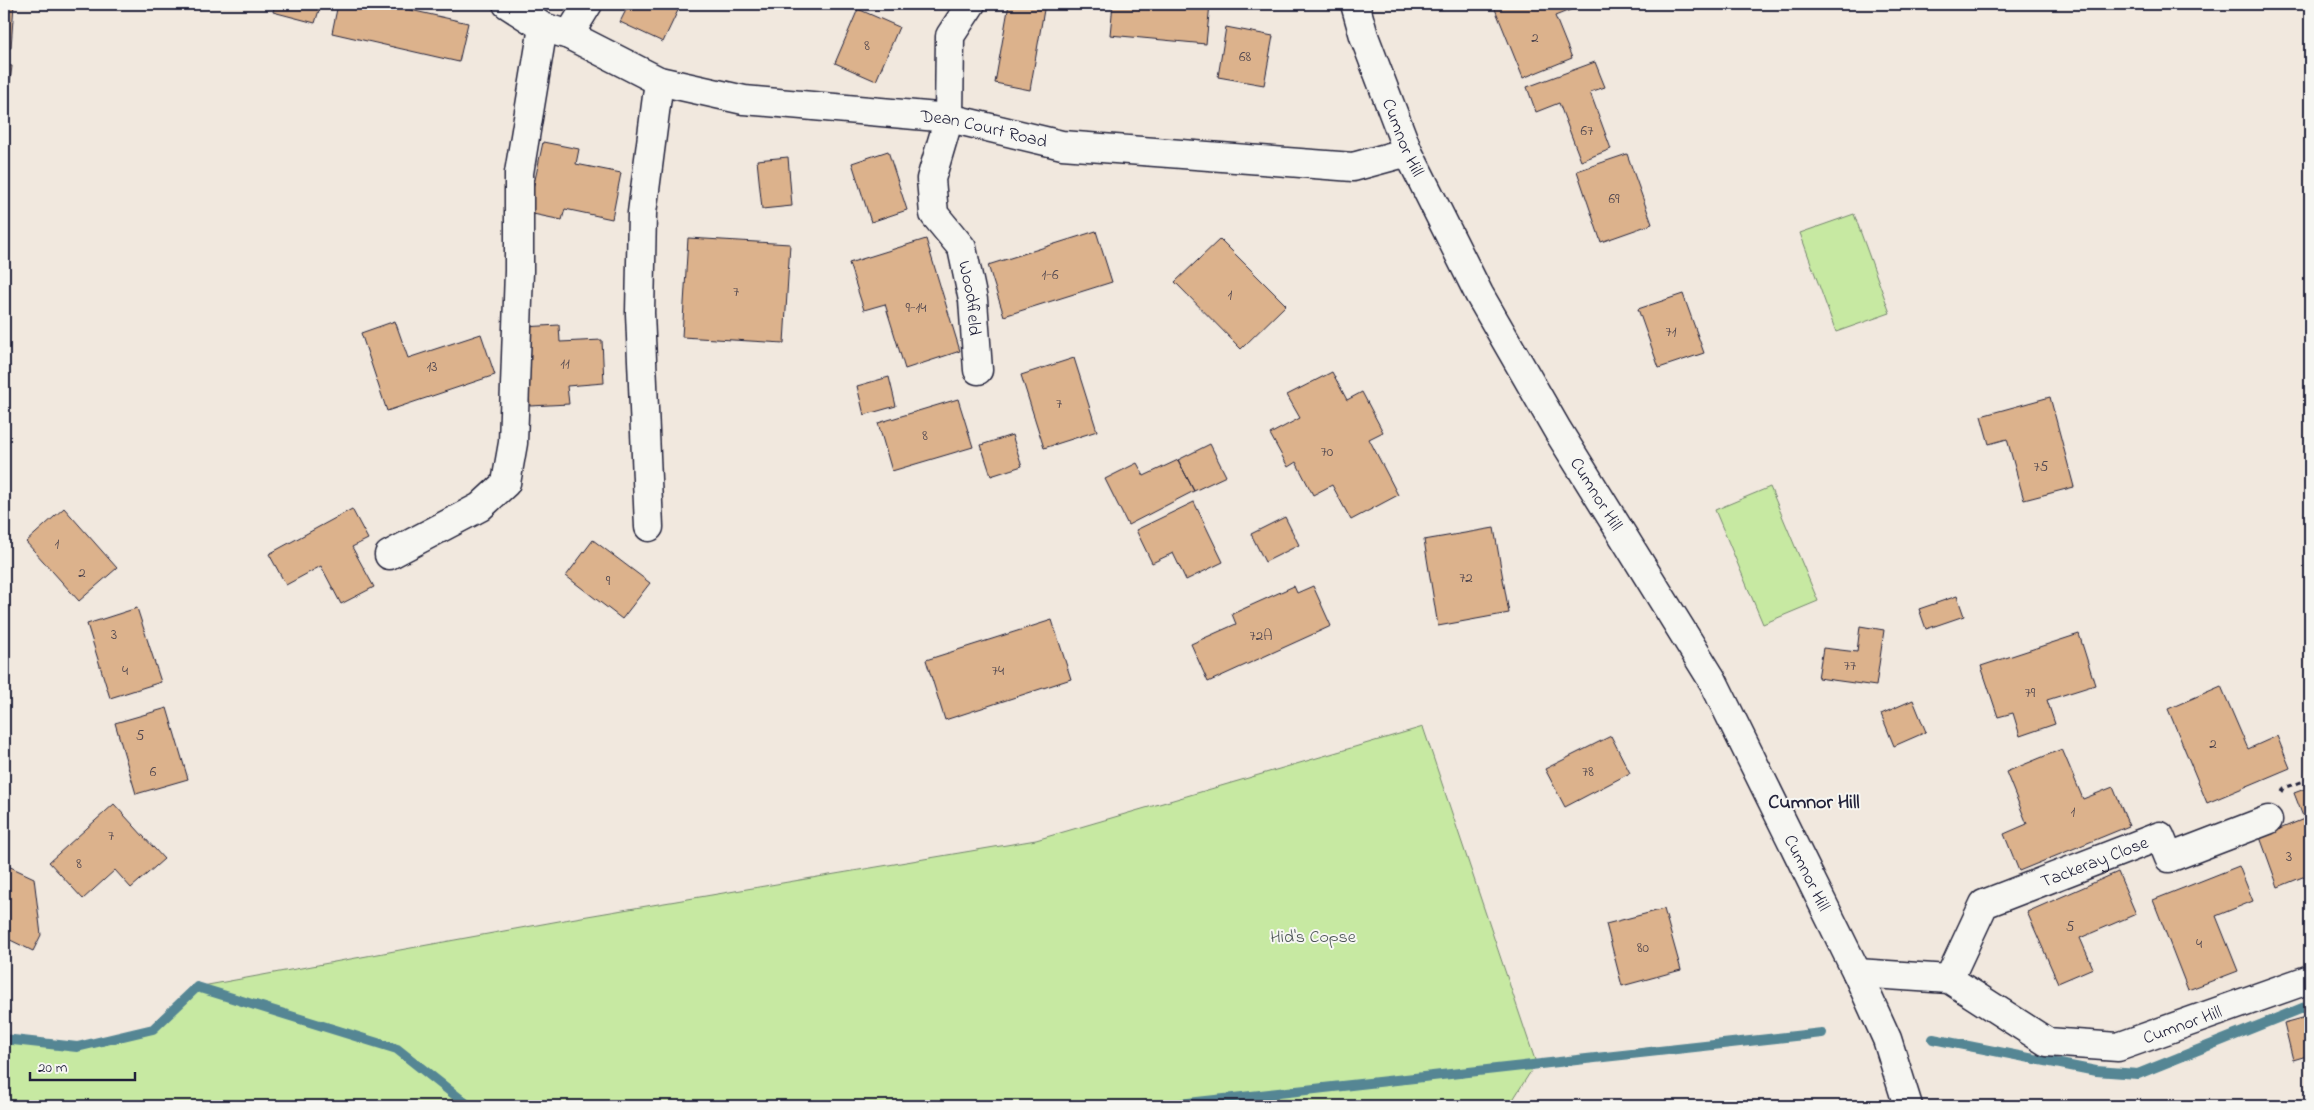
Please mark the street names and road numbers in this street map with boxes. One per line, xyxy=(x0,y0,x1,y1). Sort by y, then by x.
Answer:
street label: Cumnor Hill xyxy=(1374,95,1429,182)
street label: Dean Court Road xyxy=(918,104,1050,156)
street label: Woodfield xyxy=(950,259,987,337)
street label: Cumnor Hill xyxy=(1562,453,1628,537)
street label: Tackeray Close xyxy=(2037,830,2153,896)
street label: Cumnor Hill xyxy=(1776,831,1836,916)
street label: Cumnor Hill xyxy=(2140,1000,2226,1052)

